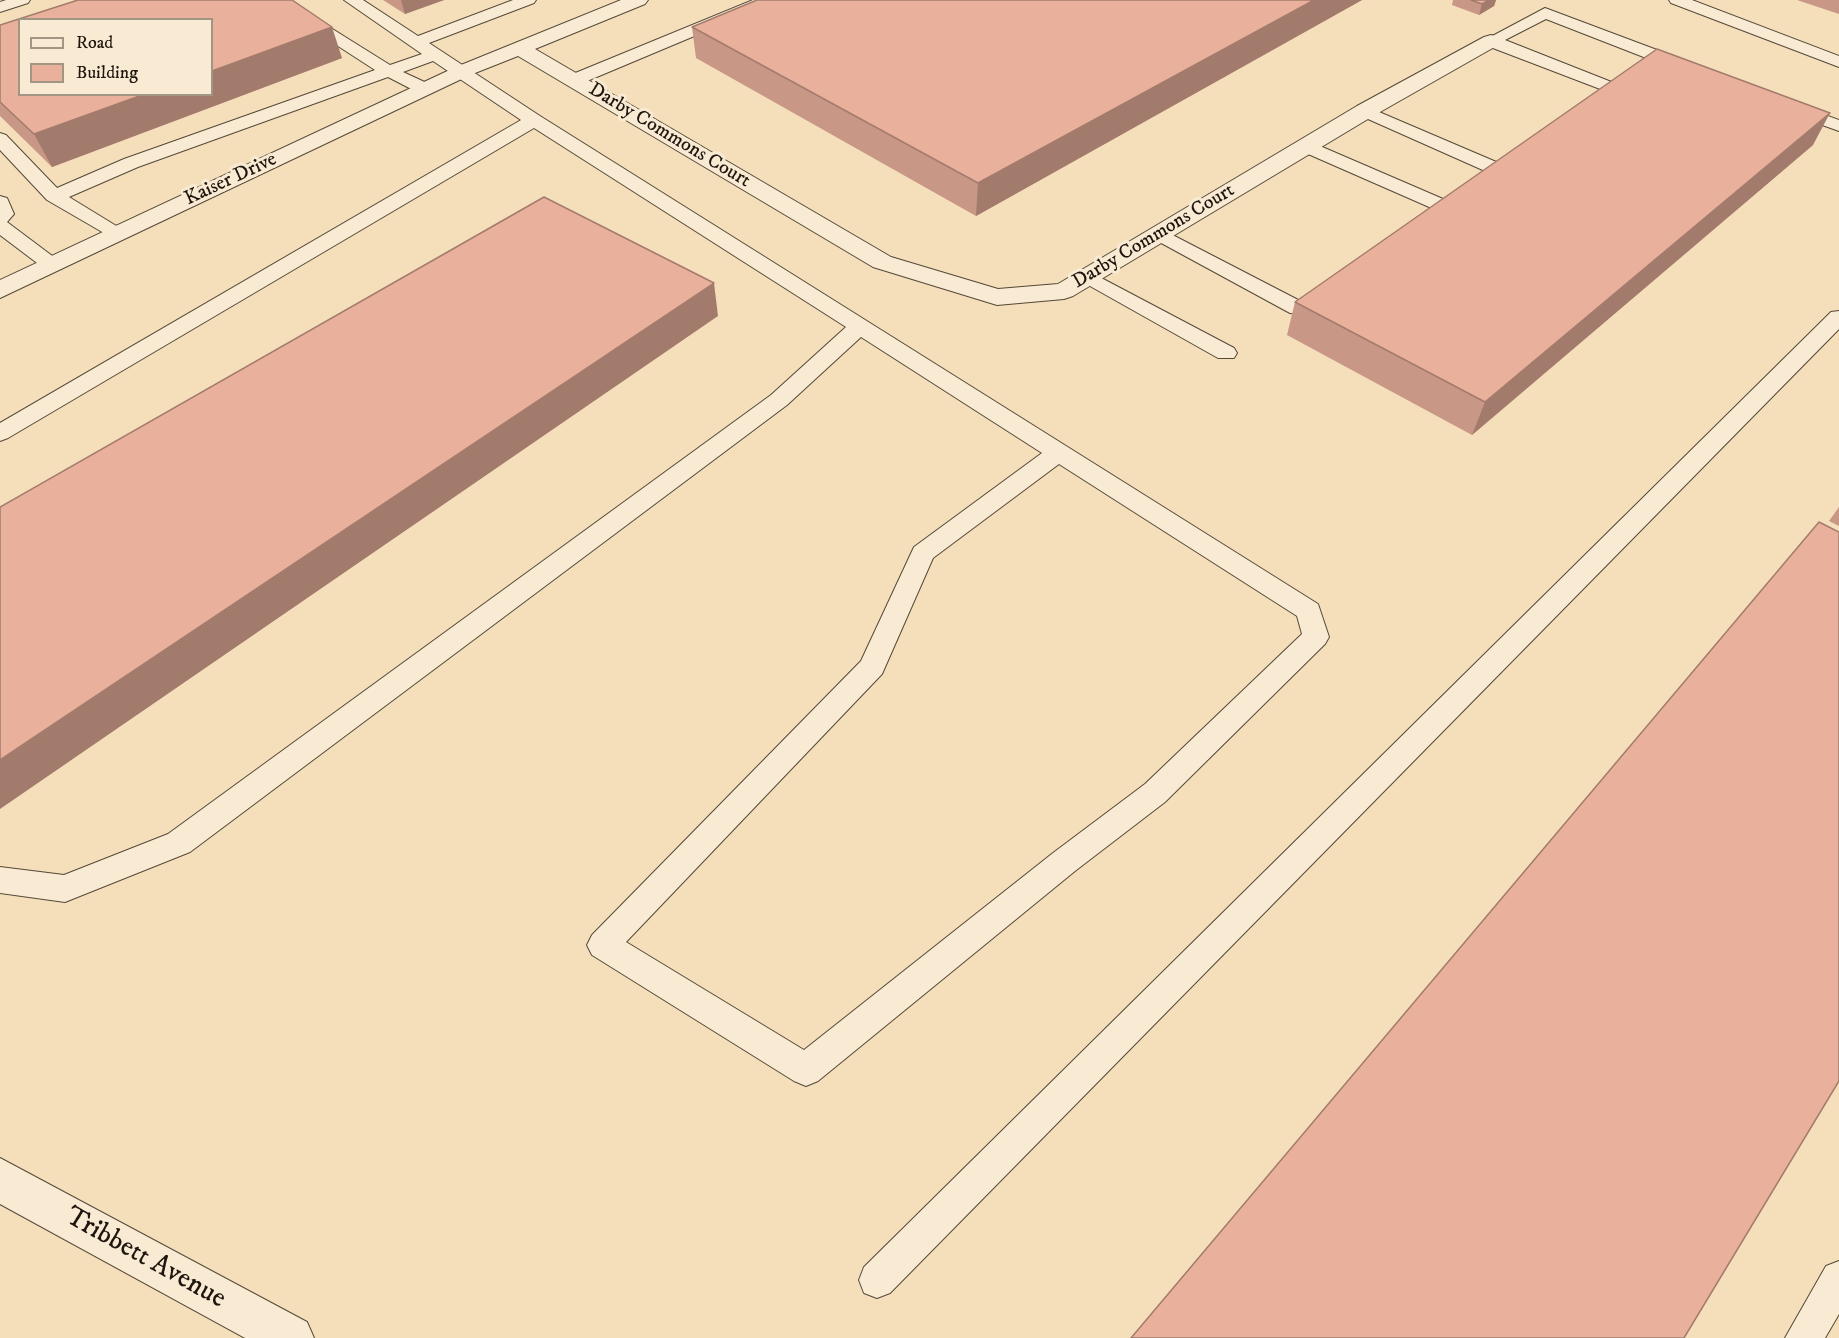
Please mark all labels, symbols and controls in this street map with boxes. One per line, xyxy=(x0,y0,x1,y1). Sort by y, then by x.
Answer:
legend xyxy=(18,18,213,96)
text: Road xyxy=(76,32,113,54)
text: Building xyxy=(76,62,138,84)
street label: Darby Commons Court xyxy=(584,78,754,194)
street label: Kaiser Drive xyxy=(181,148,281,212)
street label: Darby Commons Court xyxy=(1069,179,1239,295)
street label: Tribbett Avenue xyxy=(59,1201,231,1317)

